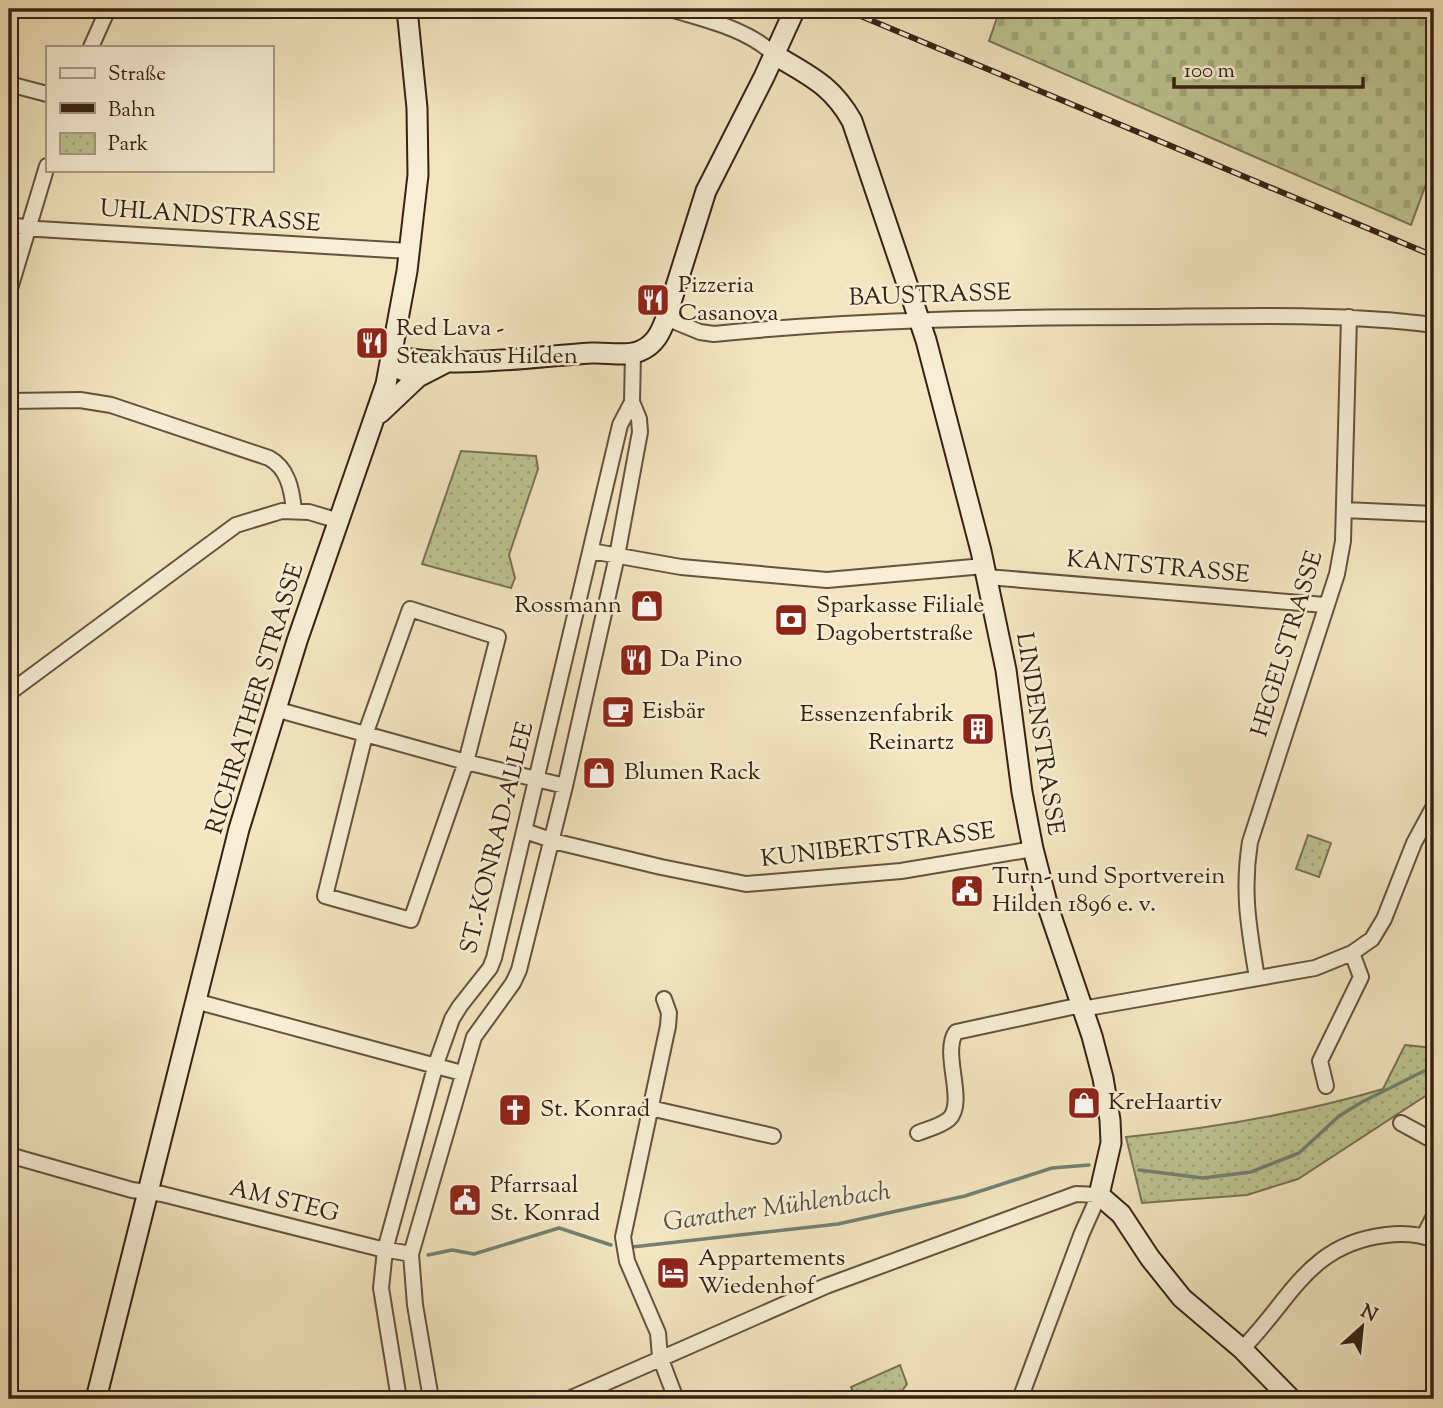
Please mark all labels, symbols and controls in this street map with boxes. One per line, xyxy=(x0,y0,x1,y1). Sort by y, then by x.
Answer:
legend xyxy=(46,46,273,172)
scale bar xyxy=(1174,46,1362,90)
text: 100 m xyxy=(1184,57,1235,87)
text: Straße xyxy=(108,60,166,90)
text: Bahn xyxy=(108,96,156,126)
text: Park xyxy=(108,130,149,160)
street label: UHLANDSTRASSE xyxy=(98,192,322,242)
place label: Pizzeria Casanova xyxy=(678,269,779,331)
street label: BAUSTRASSE xyxy=(848,276,1012,316)
restaurant icon: Pizzeria Casanova xyxy=(634,281,672,319)
place label: Red Lava - Steakhaus Hilden xyxy=(396,312,578,374)
restaurant icon: Red Lava - Steakhaus Hilden xyxy=(353,324,391,362)
street label: KANTSTRASSE xyxy=(1065,543,1251,593)
street label: HEGELSTRASSE xyxy=(1244,546,1333,741)
street label: RICHRATHER STRASSE xyxy=(199,559,314,839)
shop icon: Rossmann xyxy=(628,587,666,625)
place label: Rossmann xyxy=(514,589,622,623)
place label: Sparkasse Filiale Dagobertstraße xyxy=(816,589,985,651)
bank icon: Sparkasse Filiale Dagobertstraße xyxy=(772,601,810,639)
street label: LINDENSTRASSE xyxy=(1006,630,1072,838)
restaurant icon: Da Pino xyxy=(617,641,655,679)
place label: Da Pino xyxy=(660,643,742,677)
cafe icon: Eisbär xyxy=(599,693,637,731)
place label: Eisbär xyxy=(642,695,705,729)
place label: Essenzenfabrik Reinartz xyxy=(800,698,954,760)
building icon: Essenzenfabrik Reinartz xyxy=(959,710,997,748)
street label: ST.-KONRAD-ALLEE xyxy=(453,718,543,958)
shop icon: Blumen Rack xyxy=(580,754,618,792)
place label: Blumen Rack xyxy=(624,756,761,790)
street label: KUNIBERTSTRASSE xyxy=(759,815,998,877)
place label: Turn- und Sportverein Hilden 1896 e. v. xyxy=(992,860,1225,922)
public building icon: Turn- und Sportverein Hilden 1896 e. v. xyxy=(948,872,986,910)
shop icon: KreHaartiv xyxy=(1065,1084,1103,1122)
place label: KreHaartiv xyxy=(1108,1086,1223,1120)
church icon: St. Konrad xyxy=(496,1091,534,1129)
place label: St. Konrad xyxy=(540,1093,651,1127)
place label: Pfarrsaal St. Konrad xyxy=(490,1169,601,1231)
street label: AM STEG xyxy=(226,1172,342,1232)
water label: Garather Mühlenbach xyxy=(661,1174,893,1242)
public building icon: Pfarrsaal St. Konrad xyxy=(446,1181,484,1219)
place label: Appartements Wiedenhof xyxy=(698,1242,845,1304)
hotel icon: Appartements Wiedenhof xyxy=(654,1254,692,1292)
north arrow xyxy=(1328,1292,1398,1362)
text: N xyxy=(1356,1299,1381,1330)

